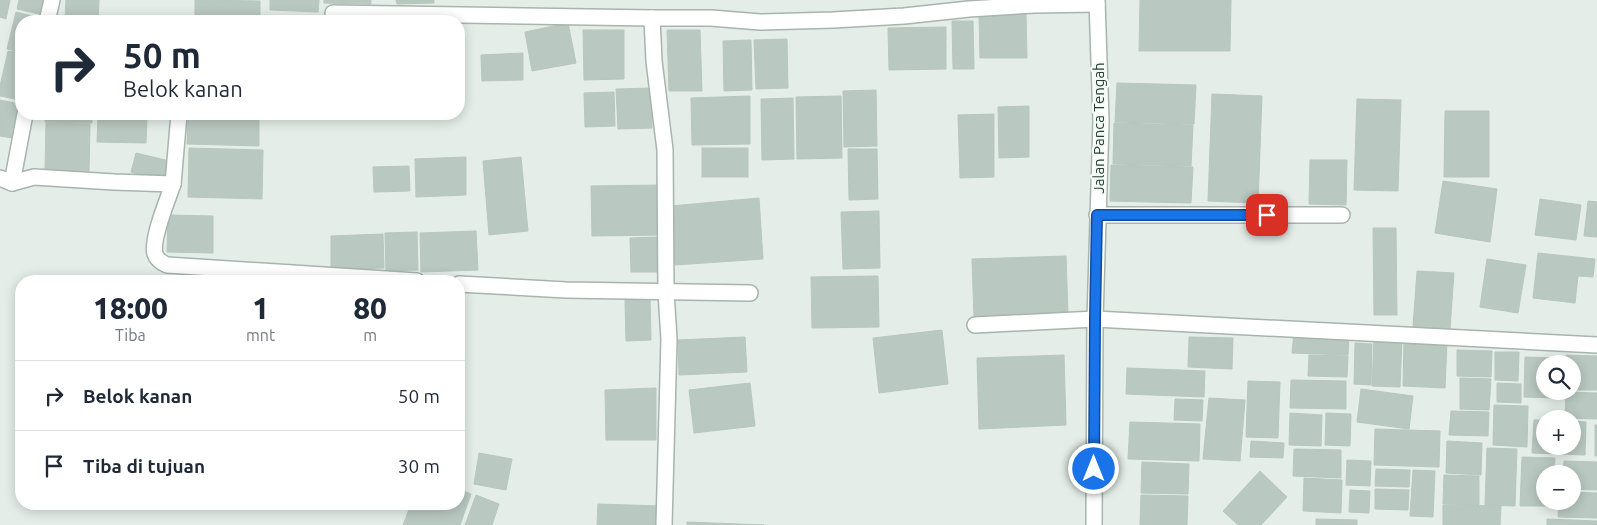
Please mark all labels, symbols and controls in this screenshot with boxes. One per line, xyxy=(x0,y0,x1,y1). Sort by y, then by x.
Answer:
icon: right xyxy=(40,35,105,100)
text: 50 m xyxy=(123,35,201,75)
street label: Jalan Panca Tengah xyxy=(1090,62,1107,194)
text: Belok kanan xyxy=(123,76,243,101)
pin xyxy=(1246,194,1288,236)
icon: arrive xyxy=(1253,201,1281,229)
text: 18:00 xyxy=(93,291,168,325)
text: 1 xyxy=(252,291,269,325)
text: 80 xyxy=(353,291,387,325)
text: Tiba xyxy=(115,326,146,344)
text: mnt xyxy=(246,326,275,344)
text: m xyxy=(363,326,377,344)
map controls xyxy=(1536,355,1581,510)
button: search xyxy=(1536,355,1581,400)
icon: right xyxy=(40,382,68,410)
text: Belok kanan xyxy=(83,385,192,407)
text: 50 m xyxy=(398,385,440,407)
button: + xyxy=(1536,410,1581,455)
position arrow xyxy=(1067,442,1119,494)
icon: arrive xyxy=(40,452,68,480)
text: Tiba di tujuan xyxy=(83,455,205,477)
text: 30 m xyxy=(398,455,440,477)
button: − xyxy=(1536,465,1581,510)

